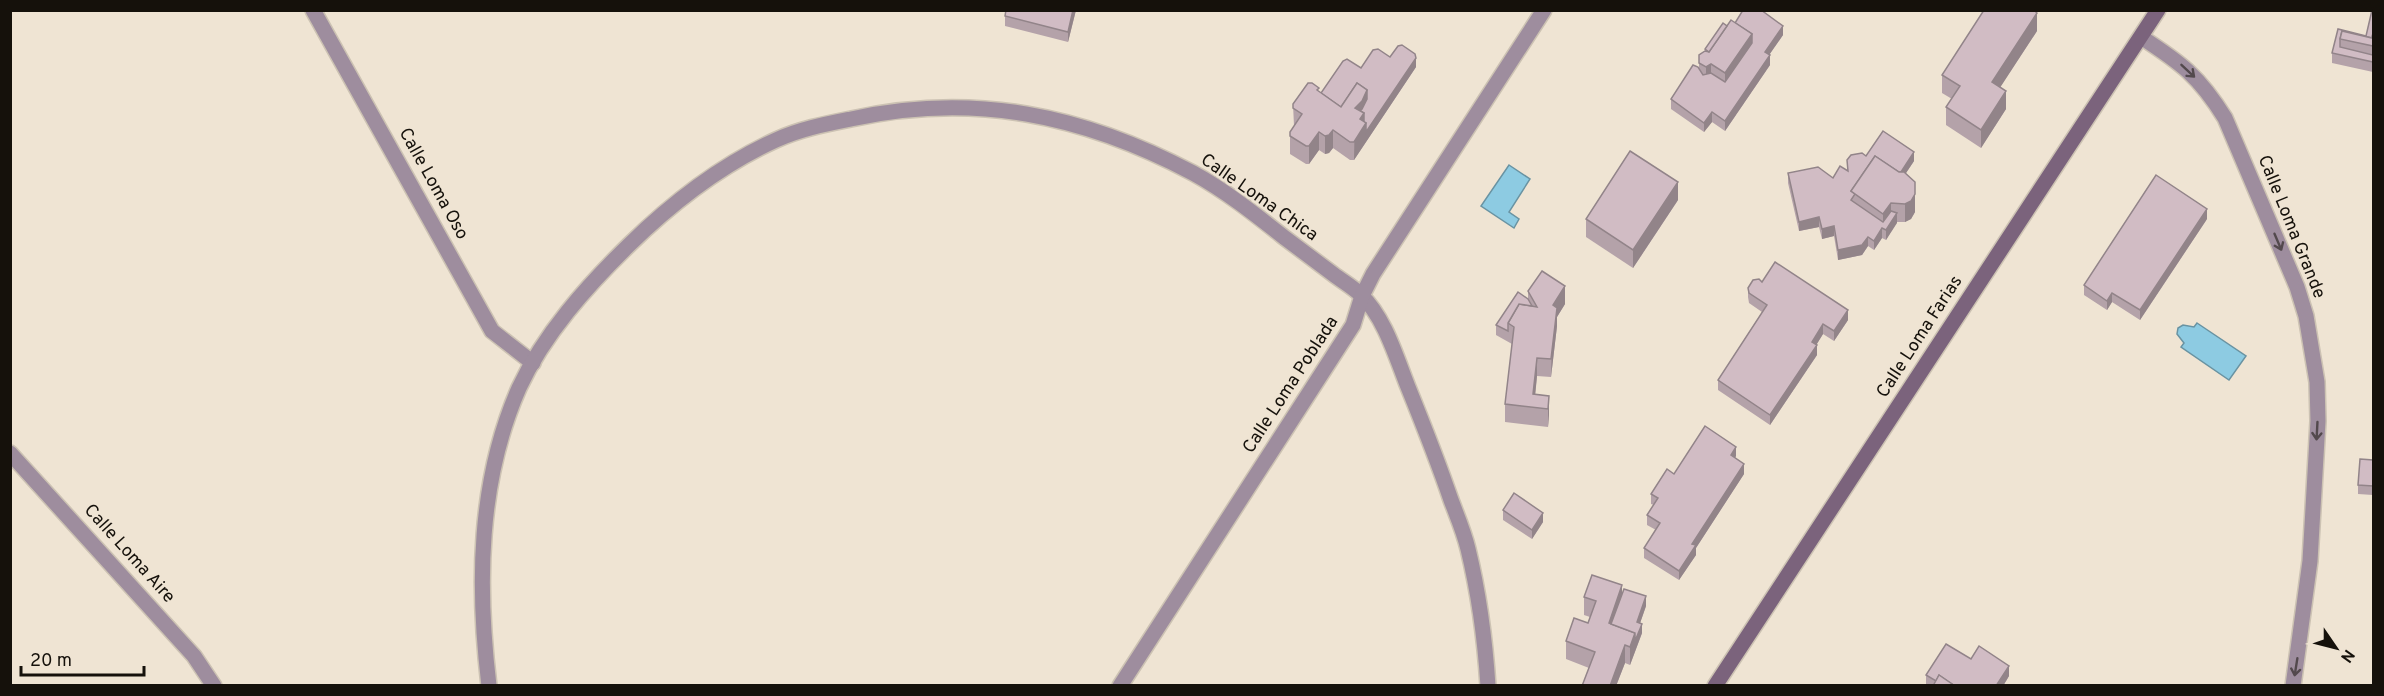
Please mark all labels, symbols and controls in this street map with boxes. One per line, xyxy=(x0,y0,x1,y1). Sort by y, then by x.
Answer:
one-way arrow xyxy=(2181,64,2196,78)
street label: Calle Loma Oso xyxy=(393,124,473,244)
street label: Calle Loma Chica xyxy=(1196,149,1322,247)
street label: Calle Loma Grande xyxy=(2252,152,2330,302)
one-way arrow xyxy=(2273,233,2284,251)
street label: Calle Loma Farias xyxy=(1872,271,1968,403)
street label: Calle Loma Poblada xyxy=(1238,312,1344,458)
one-way arrow xyxy=(2312,421,2323,441)
street label: Calle Loma Aire xyxy=(78,500,180,608)
north arrow xyxy=(2306,618,2366,678)
scale bar xyxy=(21,639,144,677)
text: N xyxy=(2335,645,2358,666)
text: 20 m xyxy=(30,650,72,673)
one-way arrow xyxy=(2290,657,2301,676)

